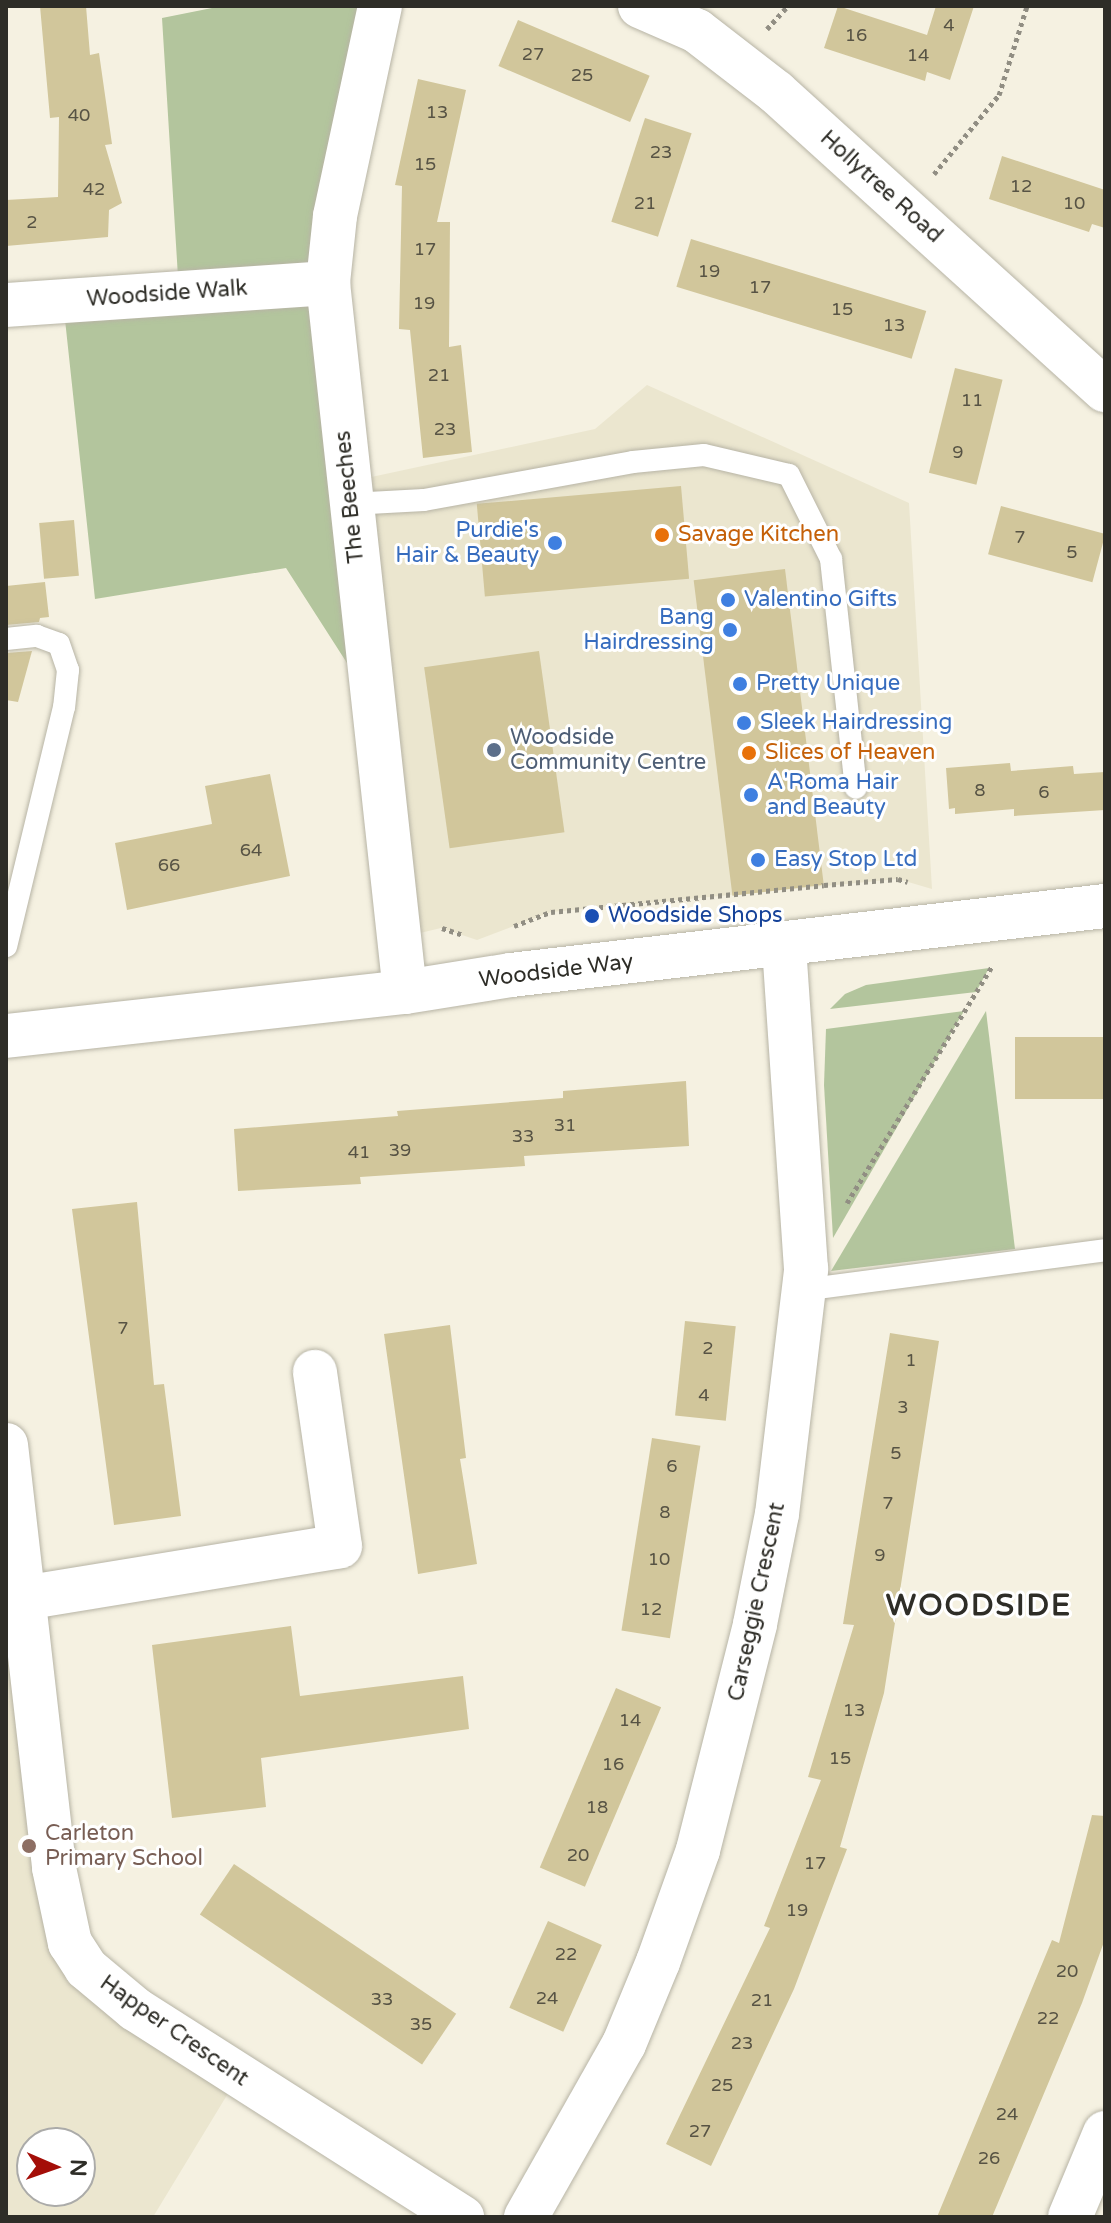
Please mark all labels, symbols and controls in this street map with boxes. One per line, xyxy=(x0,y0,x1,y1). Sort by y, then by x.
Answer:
house number: 4 xyxy=(943,14,955,36)
house number: 16 xyxy=(845,24,867,46)
house number: 27 xyxy=(522,43,544,65)
house number: 14 xyxy=(907,44,929,66)
house number: 25 xyxy=(571,64,593,86)
house number: 13 xyxy=(426,101,448,123)
house number: 40 xyxy=(68,104,90,126)
street label: Hollytree Road xyxy=(814,125,948,249)
house number: 23 xyxy=(650,141,672,163)
house number: 15 xyxy=(414,153,436,175)
house number: 12 xyxy=(1010,175,1032,197)
house number: 42 xyxy=(83,178,105,200)
house number: 21 xyxy=(634,192,656,214)
house number: 10 xyxy=(1063,192,1085,214)
house number: 2 xyxy=(26,211,38,233)
house number: 17 xyxy=(414,238,436,260)
house number: 19 xyxy=(698,260,720,282)
street label: Woodside Walk xyxy=(86,275,248,313)
house number: 17 xyxy=(749,276,771,298)
house number: 19 xyxy=(413,292,435,314)
house number: 15 xyxy=(831,298,853,320)
house number: 13 xyxy=(883,314,905,336)
house number: 21 xyxy=(428,364,450,386)
house number: 11 xyxy=(961,389,983,411)
house number: 23 xyxy=(434,418,456,440)
street label: The Beeches xyxy=(330,429,370,565)
house number: 9 xyxy=(952,441,964,463)
place label: Purdie's Hair & Beauty xyxy=(395,517,539,568)
place label: Savage Kitchen xyxy=(678,522,839,548)
marker: Savage Kitchen xyxy=(653,526,671,544)
house number: 7 xyxy=(1014,526,1026,548)
marker: Purdie's Hair & Beauty xyxy=(546,534,564,552)
house number: 5 xyxy=(1066,541,1078,563)
place label: Valentino Gifts xyxy=(744,587,897,613)
marker: Valentino Gifts xyxy=(719,591,737,609)
place label: Bang Hairdressing xyxy=(583,604,714,656)
marker: Bang Hairdressing xyxy=(721,621,739,639)
place label: Pretty Unique xyxy=(756,671,900,697)
marker: Pretty Unique xyxy=(731,675,749,693)
place label: Sleek Hairdressing xyxy=(760,710,952,736)
marker: Sleek Hairdressing xyxy=(735,714,753,732)
place label: Woodside Community Centre xyxy=(510,724,706,776)
place label: Slices of Heaven xyxy=(765,740,935,766)
marker: Woodside Community Centre xyxy=(485,741,503,759)
marker: Slices of Heaven xyxy=(740,744,758,762)
place label: A'Roma Hair and Beauty xyxy=(767,769,898,820)
house number: 8 xyxy=(974,779,986,801)
house number: 6 xyxy=(1038,781,1050,803)
marker: A'Roma Hair and Beauty xyxy=(742,786,760,804)
house number: 64 xyxy=(240,839,262,861)
place label: Easy Stop Ltd xyxy=(774,847,917,873)
marker: Easy Stop Ltd xyxy=(749,851,767,869)
house number: 66 xyxy=(158,854,180,876)
place label: Woodside Shops xyxy=(608,903,783,929)
marker: Woodside Shops xyxy=(583,907,601,925)
street label: Woodside Way xyxy=(477,948,635,994)
house number: 31 xyxy=(554,1114,576,1136)
house number: 33 xyxy=(512,1125,534,1147)
house number: 39 xyxy=(389,1139,411,1161)
house number: 41 xyxy=(348,1141,370,1163)
house number: 7 xyxy=(117,1317,129,1339)
house number: 2 xyxy=(702,1337,714,1359)
house number: 1 xyxy=(905,1349,917,1371)
house number: 4 xyxy=(698,1384,710,1406)
house number: 3 xyxy=(897,1396,909,1418)
house number: 5 xyxy=(890,1442,902,1464)
house number: 6 xyxy=(666,1455,678,1477)
house number: 7 xyxy=(882,1492,894,1514)
street label: Carseggie Crescent xyxy=(723,1500,791,1704)
house number: 8 xyxy=(659,1501,671,1523)
house number: 9 xyxy=(874,1544,886,1566)
house number: 10 xyxy=(648,1548,670,1570)
district label: WOODSIDE xyxy=(886,1588,1072,1624)
house number: 12 xyxy=(640,1598,662,1620)
house number: 13 xyxy=(843,1699,865,1721)
house number: 14 xyxy=(619,1709,641,1731)
house number: 15 xyxy=(829,1747,851,1769)
house number: 16 xyxy=(602,1753,624,1775)
house number: 18 xyxy=(586,1796,608,1818)
place label: Carleton Primary School xyxy=(45,1820,203,1872)
marker: Carleton Primary School xyxy=(20,1837,38,1855)
house number: 20 xyxy=(567,1844,589,1866)
house number: 17 xyxy=(804,1852,826,1874)
house number: 19 xyxy=(786,1899,808,1921)
house number: 22 xyxy=(555,1943,577,1965)
house number: 20 xyxy=(1056,1960,1078,1982)
street label: Happer Crescent xyxy=(95,1970,253,2092)
house number: 24 xyxy=(536,1987,558,2009)
house number: 33 xyxy=(371,1988,393,2010)
house number: 21 xyxy=(751,1989,773,2011)
house number: 22 xyxy=(1037,2007,1059,2029)
house number: 35 xyxy=(410,2013,432,2035)
house number: 23 xyxy=(731,2032,753,2054)
house number: 25 xyxy=(711,2074,733,2096)
house number: 24 xyxy=(996,2103,1018,2125)
house number: 27 xyxy=(689,2120,711,2142)
north arrow xyxy=(16,2127,96,2207)
house number: 26 xyxy=(978,2147,1000,2169)
text: N xyxy=(65,2158,91,2177)

